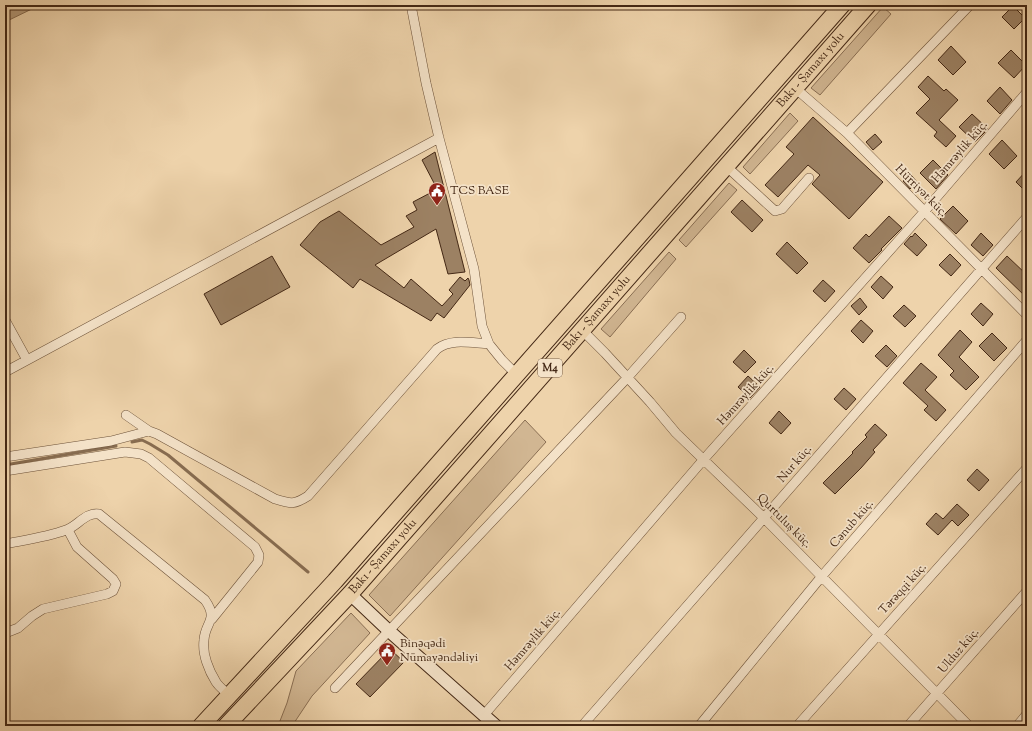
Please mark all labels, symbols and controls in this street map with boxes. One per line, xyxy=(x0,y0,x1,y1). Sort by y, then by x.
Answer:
street label: Bakı - Şamaxı yolu xyxy=(773,28,849,112)
street label: Həmrəylik küç. xyxy=(928,117,992,187)
street label: Hürriyət küç. xyxy=(891,161,951,221)
public building icon: TCS BASE xyxy=(427,181,447,206)
place label: TCS BASE xyxy=(450,182,510,200)
street label: Bakı - Şamaxı yolu xyxy=(559,271,635,355)
road number: M4 xyxy=(538,359,562,377)
street label: Həmrəylik küç. xyxy=(713,360,779,430)
street label: Nur küç. xyxy=(773,441,817,487)
street label: Qurtuluş küç. xyxy=(752,489,816,553)
street label: Cənub küç. xyxy=(826,496,878,552)
street label: Bakı - Şamaxı yolu xyxy=(345,515,421,598)
street label: Tərəqqi küç. xyxy=(875,559,931,619)
street label: Həmrəylik küç. xyxy=(501,605,565,675)
street label: Ulduz küç. xyxy=(934,624,984,678)
place label: Binəqədi Nümayəndəliyi xyxy=(400,635,479,667)
public building icon: Binəqədi Nümayəndəliyi xyxy=(377,641,397,666)

